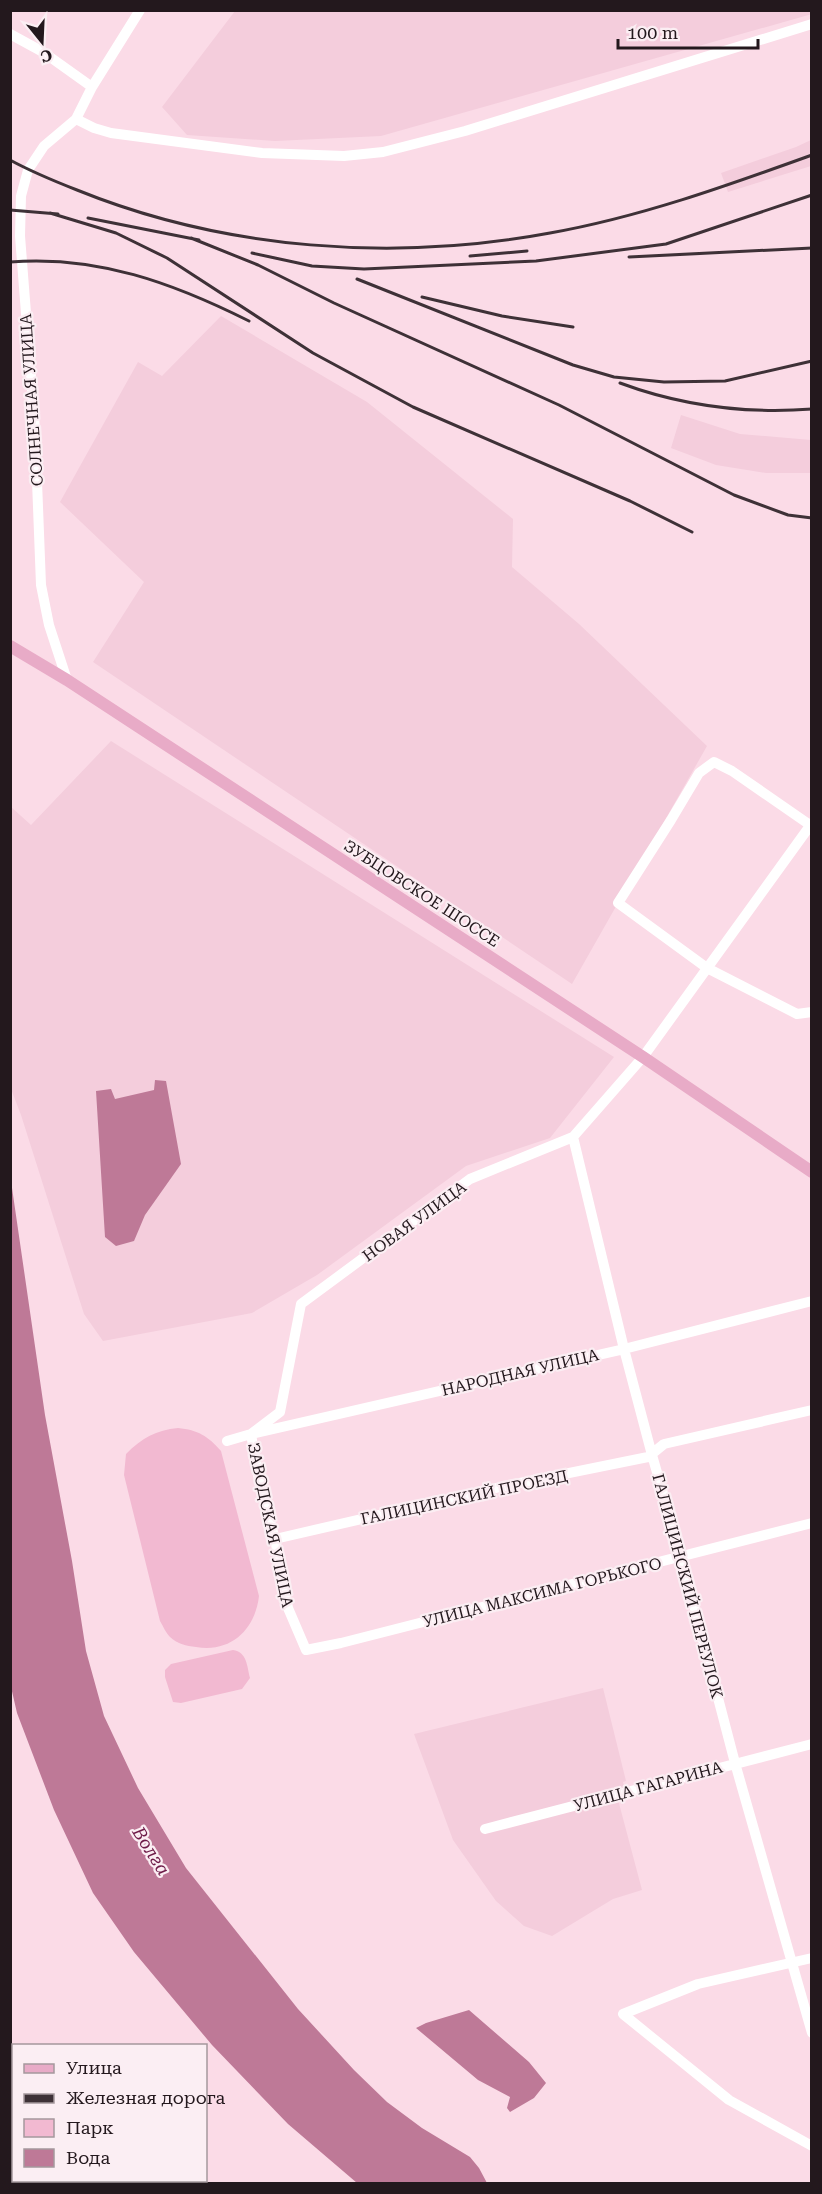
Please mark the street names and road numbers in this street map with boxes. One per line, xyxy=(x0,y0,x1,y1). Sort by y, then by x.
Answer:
street label: СОЛНЕЧНАЯ УЛИЦА xyxy=(16,312,47,487)
street label: ЗУБЦОВСКОЕ ШОССЕ xyxy=(340,836,503,951)
street label: НОВАЯ УЛИЦА xyxy=(359,1177,471,1265)
street label: НАРОДНАЯ УЛИЦА xyxy=(440,1345,601,1400)
street label: ЗАВОДСКАЯ УЛИЦА xyxy=(244,1441,297,1610)
street label: ГАЛИЦИНСКИЙ ПРОЕЗД xyxy=(359,1466,570,1529)
street label: ГАЛИЦИНСКИЙ ПЕРЕУЛОК xyxy=(648,1472,727,1701)
street label: УЛИЦА МАКСИМА ГОРЬКОГО xyxy=(421,1554,663,1631)
street label: УЛИЦА ГАГАРИНА xyxy=(572,1757,725,1815)

